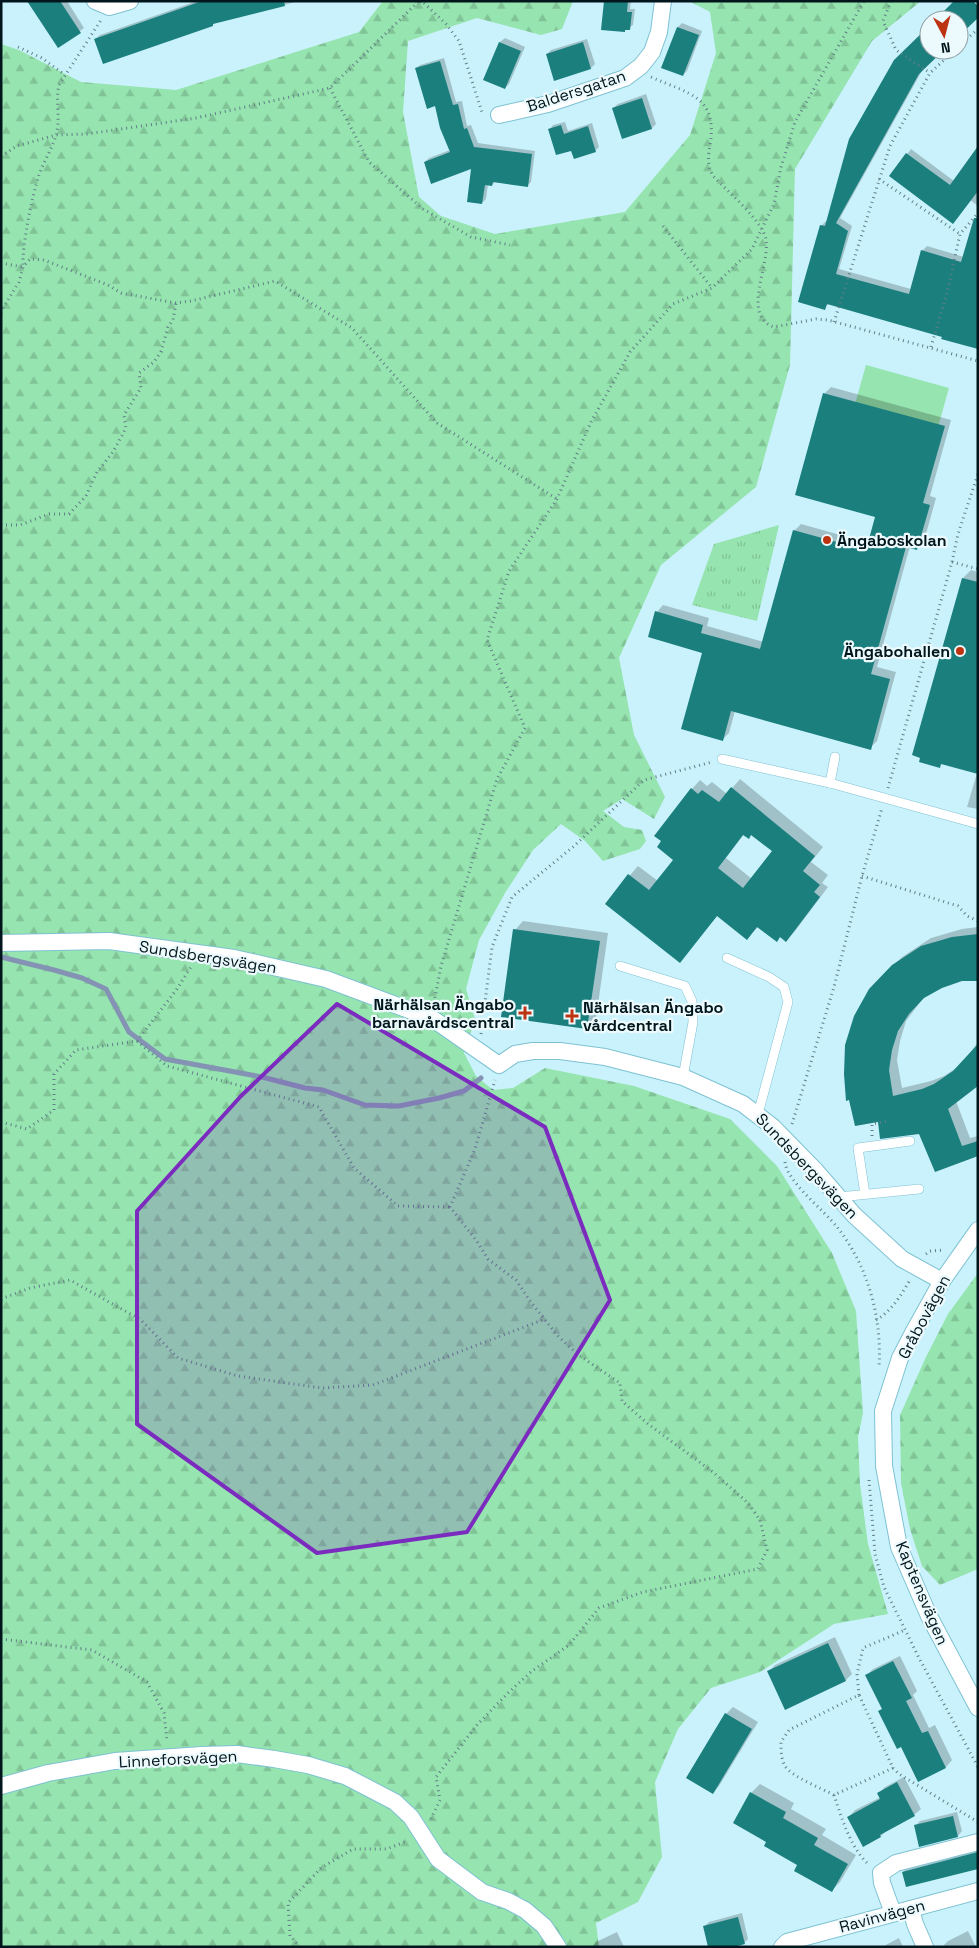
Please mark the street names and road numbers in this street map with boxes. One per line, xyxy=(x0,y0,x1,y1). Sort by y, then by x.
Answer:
street label: Baldersgatan xyxy=(524,65,628,117)
street label: Sundsbergsvägen xyxy=(138,936,278,978)
street label: Sundsbergsvägen xyxy=(751,1109,863,1223)
street label: Gråbovägen xyxy=(893,1271,955,1363)
street label: Kaptensvägen xyxy=(891,1538,953,1648)
street label: Linneforsvägen xyxy=(118,1745,238,1773)
street label: Ravinvägen xyxy=(837,1894,927,1938)

